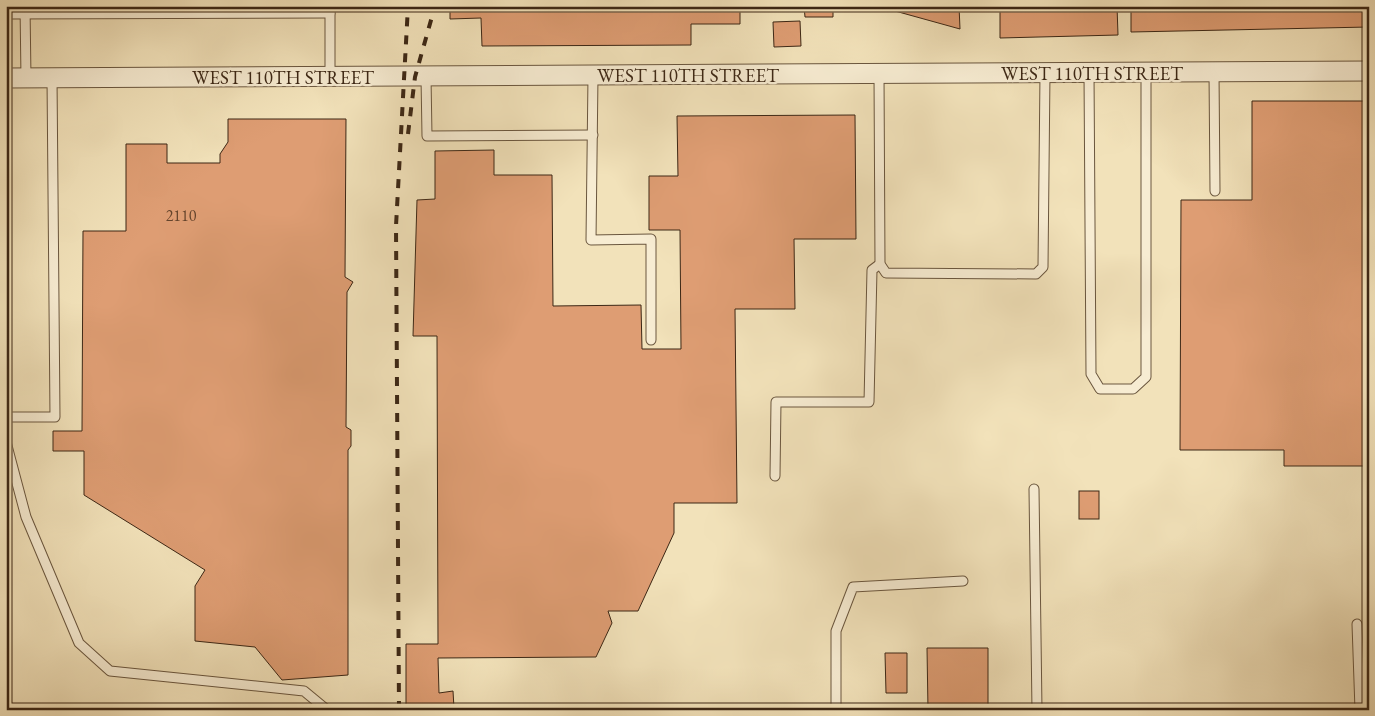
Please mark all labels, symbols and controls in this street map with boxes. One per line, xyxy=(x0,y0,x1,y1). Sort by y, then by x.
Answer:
street label: WEST 110TH STREET xyxy=(1001,61,1183,86)
street label: WEST 110TH STREET xyxy=(597,63,779,88)
street label: WEST 110TH STREET xyxy=(192,65,374,90)
house number: 2110 xyxy=(166,205,197,226)

